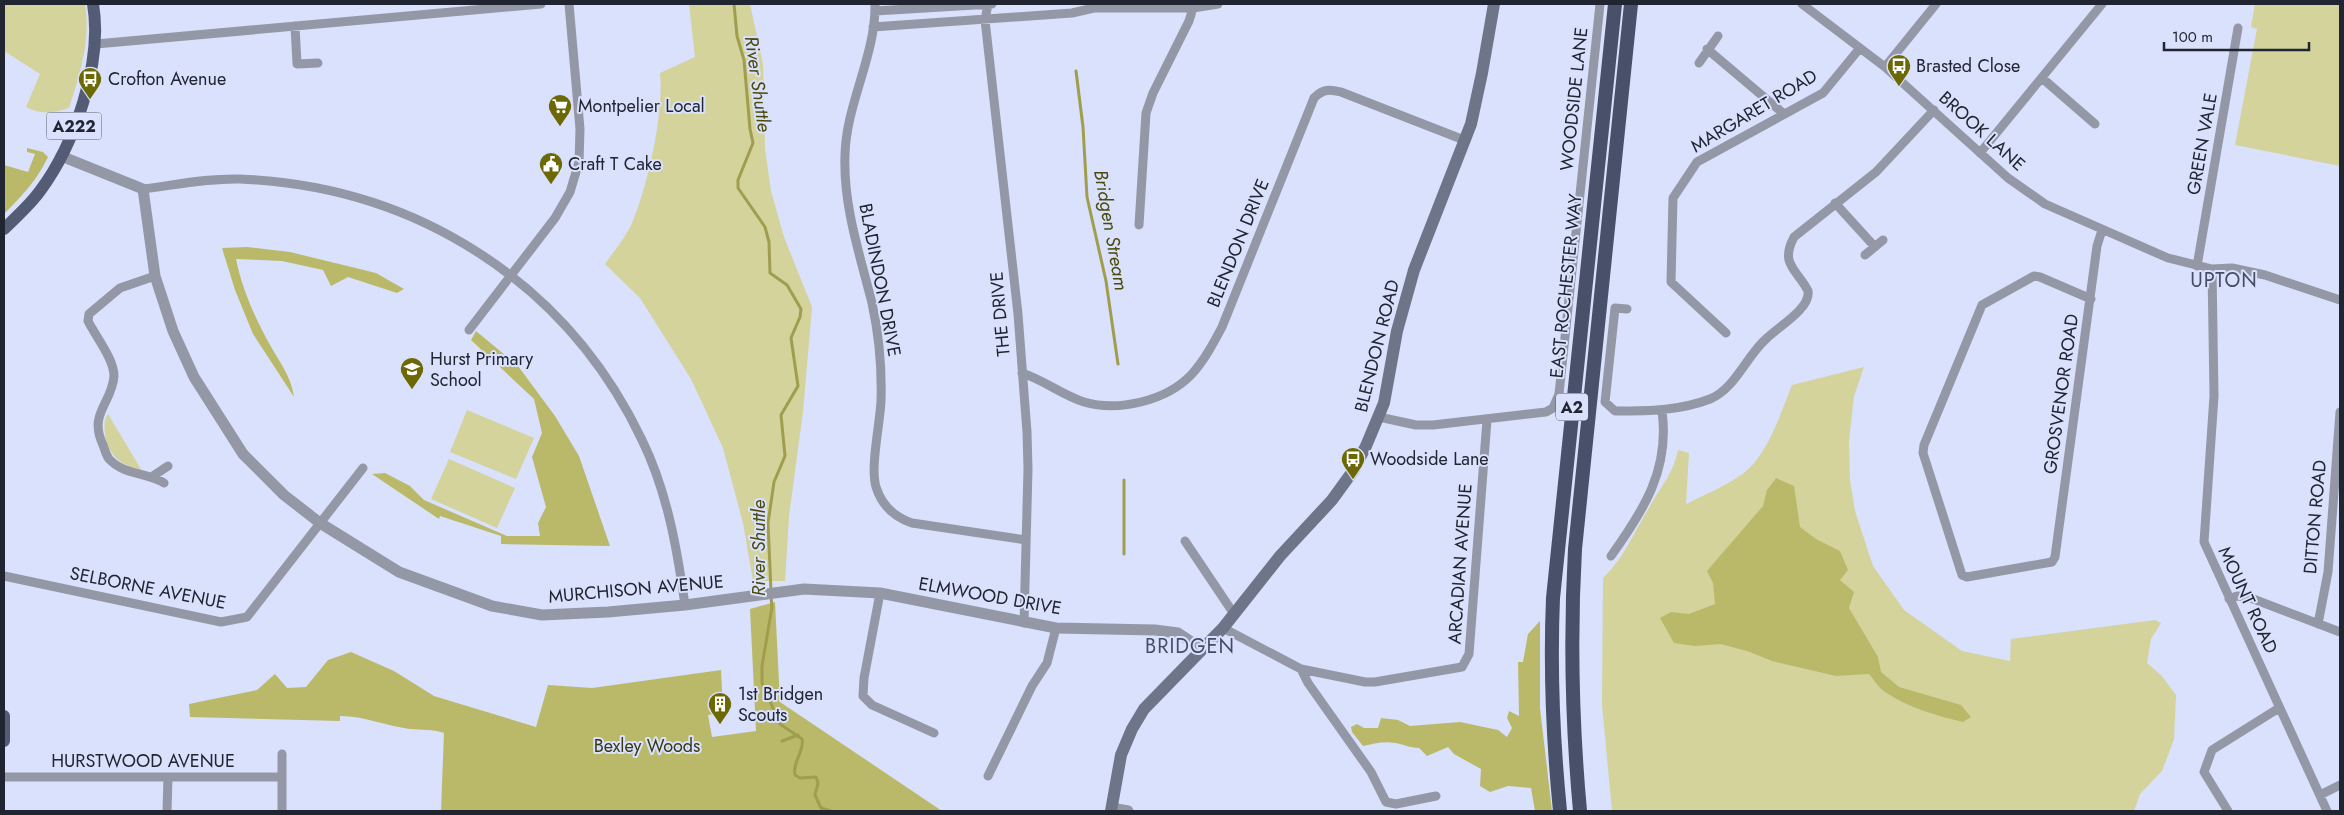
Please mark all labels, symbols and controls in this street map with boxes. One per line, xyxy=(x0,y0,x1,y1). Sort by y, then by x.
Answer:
scale bar xyxy=(2164,20,2309,52)
street label: WOODSIDE LANE xyxy=(1554,26,1594,172)
text: 100 m xyxy=(2172,26,2213,48)
water label: River Shuttle xyxy=(738,34,778,134)
bus stop icon: Brasted Close xyxy=(1886,53,1912,87)
place label: Brasted Close xyxy=(1916,53,2020,79)
street label: MARGARET ROAD xyxy=(1686,63,1822,159)
bus stop icon: Crofton Avenue xyxy=(77,66,103,100)
place label: Crofton Avenue xyxy=(108,66,226,92)
street label: BROOK LANE xyxy=(1933,85,2031,177)
street label: GREEN VALE xyxy=(2180,91,2224,197)
supermarket icon: Montpelier Local xyxy=(547,93,573,127)
place label: Montpelier Local xyxy=(578,93,705,119)
road number: A222 xyxy=(46,112,102,140)
public building icon: Craft T Cake xyxy=(538,151,564,185)
place label: Craft T Cake xyxy=(568,151,662,177)
water label: Bridgen Stream xyxy=(1087,167,1135,293)
street label: BLENDON DRIVE xyxy=(1200,175,1276,311)
street label: EAST ROCHESTER WAY xyxy=(1543,192,1589,379)
street label: BLADINDON DRIVE xyxy=(852,201,908,359)
district label: UPTON xyxy=(2190,266,2258,295)
street label: THE DRIVE xyxy=(983,270,1017,358)
street label: BLENDON ROAD xyxy=(1348,277,1406,415)
street label: GROSVENOR ROAD xyxy=(2037,312,2085,476)
place label: Hurst Primary School xyxy=(430,346,533,393)
school or university icon: Hurst Primary School xyxy=(399,356,425,390)
road number: A2 xyxy=(1556,394,1588,421)
bus stop icon: Woodside Lane xyxy=(1340,446,1366,480)
place label: Woodside Lane xyxy=(1370,446,1489,472)
street label: DITTON ROAD xyxy=(2297,459,2333,575)
street label: ARCADIAN AVENUE xyxy=(1441,483,1479,645)
water label: River Shuttle xyxy=(745,499,772,596)
street label: MOUNT ROAD xyxy=(2212,542,2284,658)
street label: SELBORNE AVENUE xyxy=(68,560,228,616)
street label: MURCHISON AVENUE xyxy=(547,568,725,610)
street label: ELMWOOD DRIVE xyxy=(916,571,1064,621)
district label: BRIDGEN xyxy=(1145,632,1235,661)
place label: 1st Bridgen Scouts xyxy=(738,681,823,728)
building icon: 1st Bridgen Scouts xyxy=(707,691,733,725)
park label: Bexley Woods xyxy=(594,733,700,759)
street label: HURSTWOOD AVENUE xyxy=(51,748,235,774)

